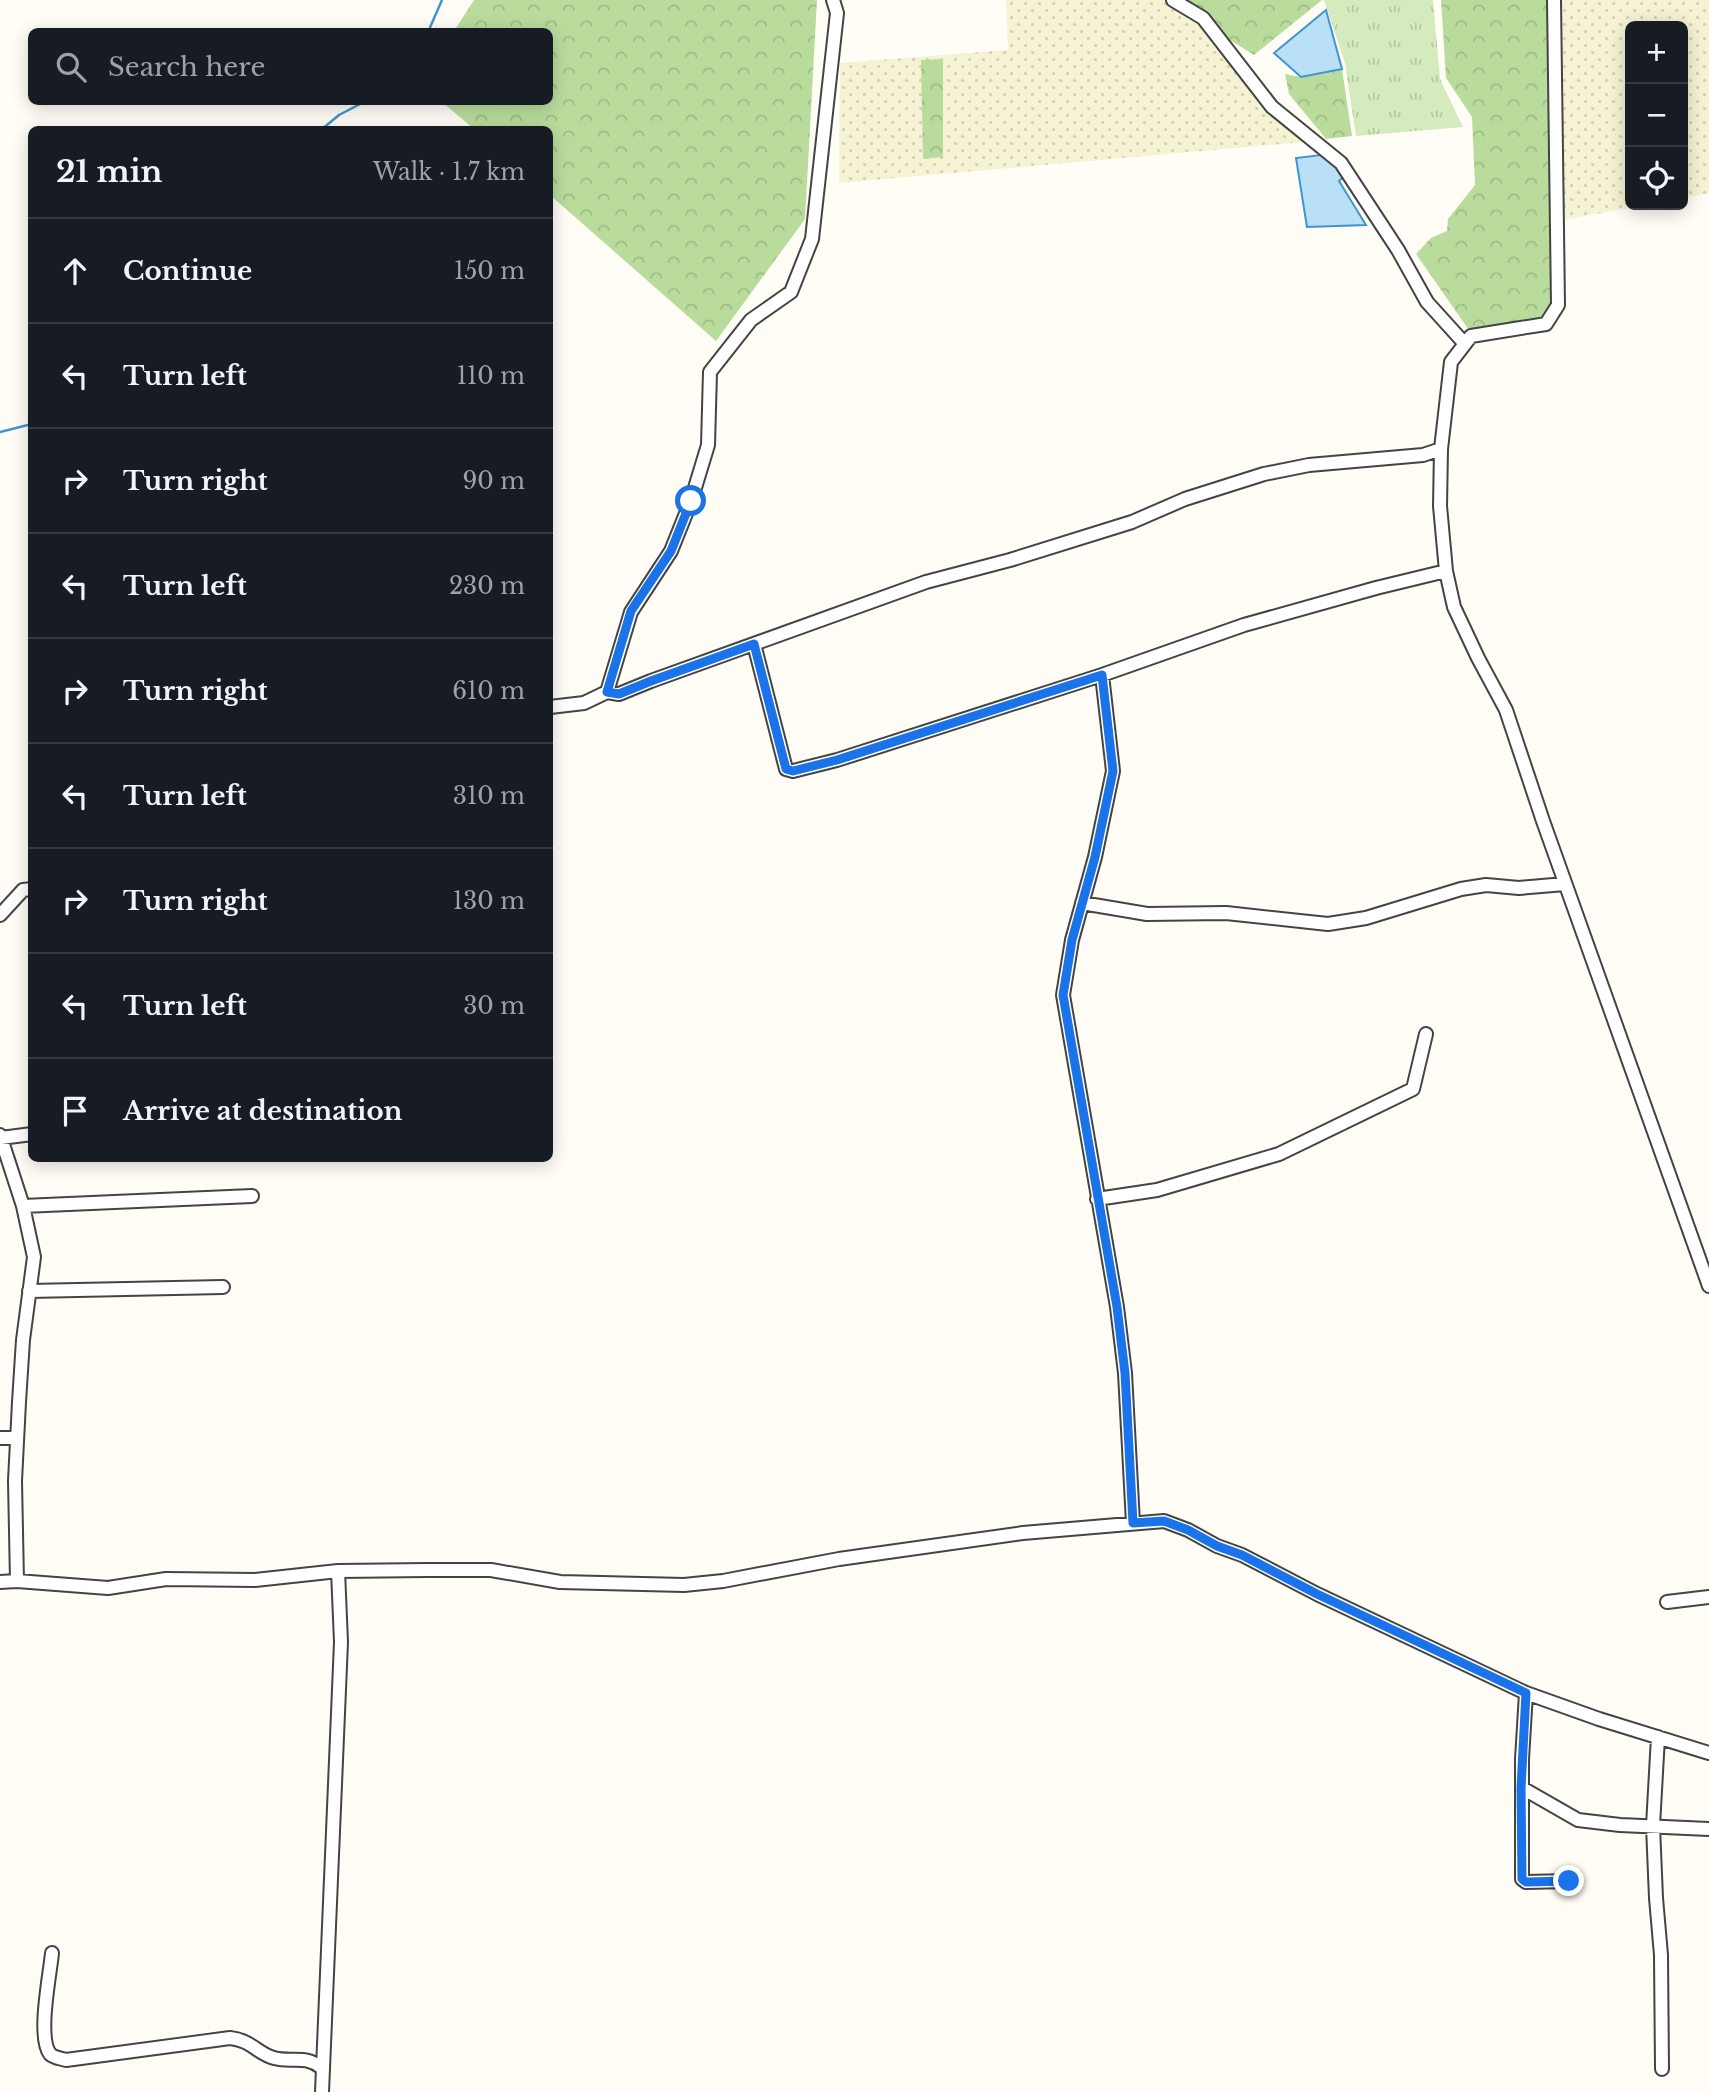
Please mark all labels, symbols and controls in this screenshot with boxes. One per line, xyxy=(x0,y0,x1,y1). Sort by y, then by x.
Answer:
map controls xyxy=(1625,21,1688,210)
button: + xyxy=(1625,21,1688,84)
search box xyxy=(28,28,553,105)
icon: search xyxy=(52,48,90,86)
text: Search here xyxy=(108,51,265,83)
button: − xyxy=(1625,84,1688,147)
button: locate xyxy=(1625,147,1688,210)
text: 21 min xyxy=(56,153,162,190)
text: Walk · 1.7 km xyxy=(373,158,525,186)
icon: ahead xyxy=(56,252,94,290)
text: Continue xyxy=(123,255,252,287)
text: 150 m xyxy=(454,257,525,285)
icon: left xyxy=(56,357,94,395)
text: Turn left xyxy=(123,360,247,392)
text: 110 m xyxy=(457,362,525,390)
icon: right xyxy=(56,462,94,500)
text: Turn right xyxy=(123,465,268,497)
text: 90 m xyxy=(463,467,525,495)
route start xyxy=(675,485,706,516)
icon: left xyxy=(56,567,94,605)
text: Turn left xyxy=(123,570,247,602)
text: 230 m xyxy=(449,572,525,600)
icon: right xyxy=(56,672,94,710)
text: Turn right xyxy=(123,675,268,707)
text: 610 m xyxy=(452,677,525,705)
icon: left xyxy=(56,777,94,815)
text: Turn left xyxy=(123,780,247,812)
text: 310 m xyxy=(453,782,525,810)
icon: right xyxy=(56,882,94,920)
text: Turn right xyxy=(123,885,268,917)
text: 130 m xyxy=(453,887,525,915)
icon: left xyxy=(56,987,94,1025)
text: Turn left xyxy=(123,990,247,1022)
text: 30 m xyxy=(463,992,525,1020)
icon: arrive xyxy=(56,1092,94,1130)
text: Arrive at destination xyxy=(123,1095,403,1127)
route end xyxy=(1553,1865,1584,1896)

